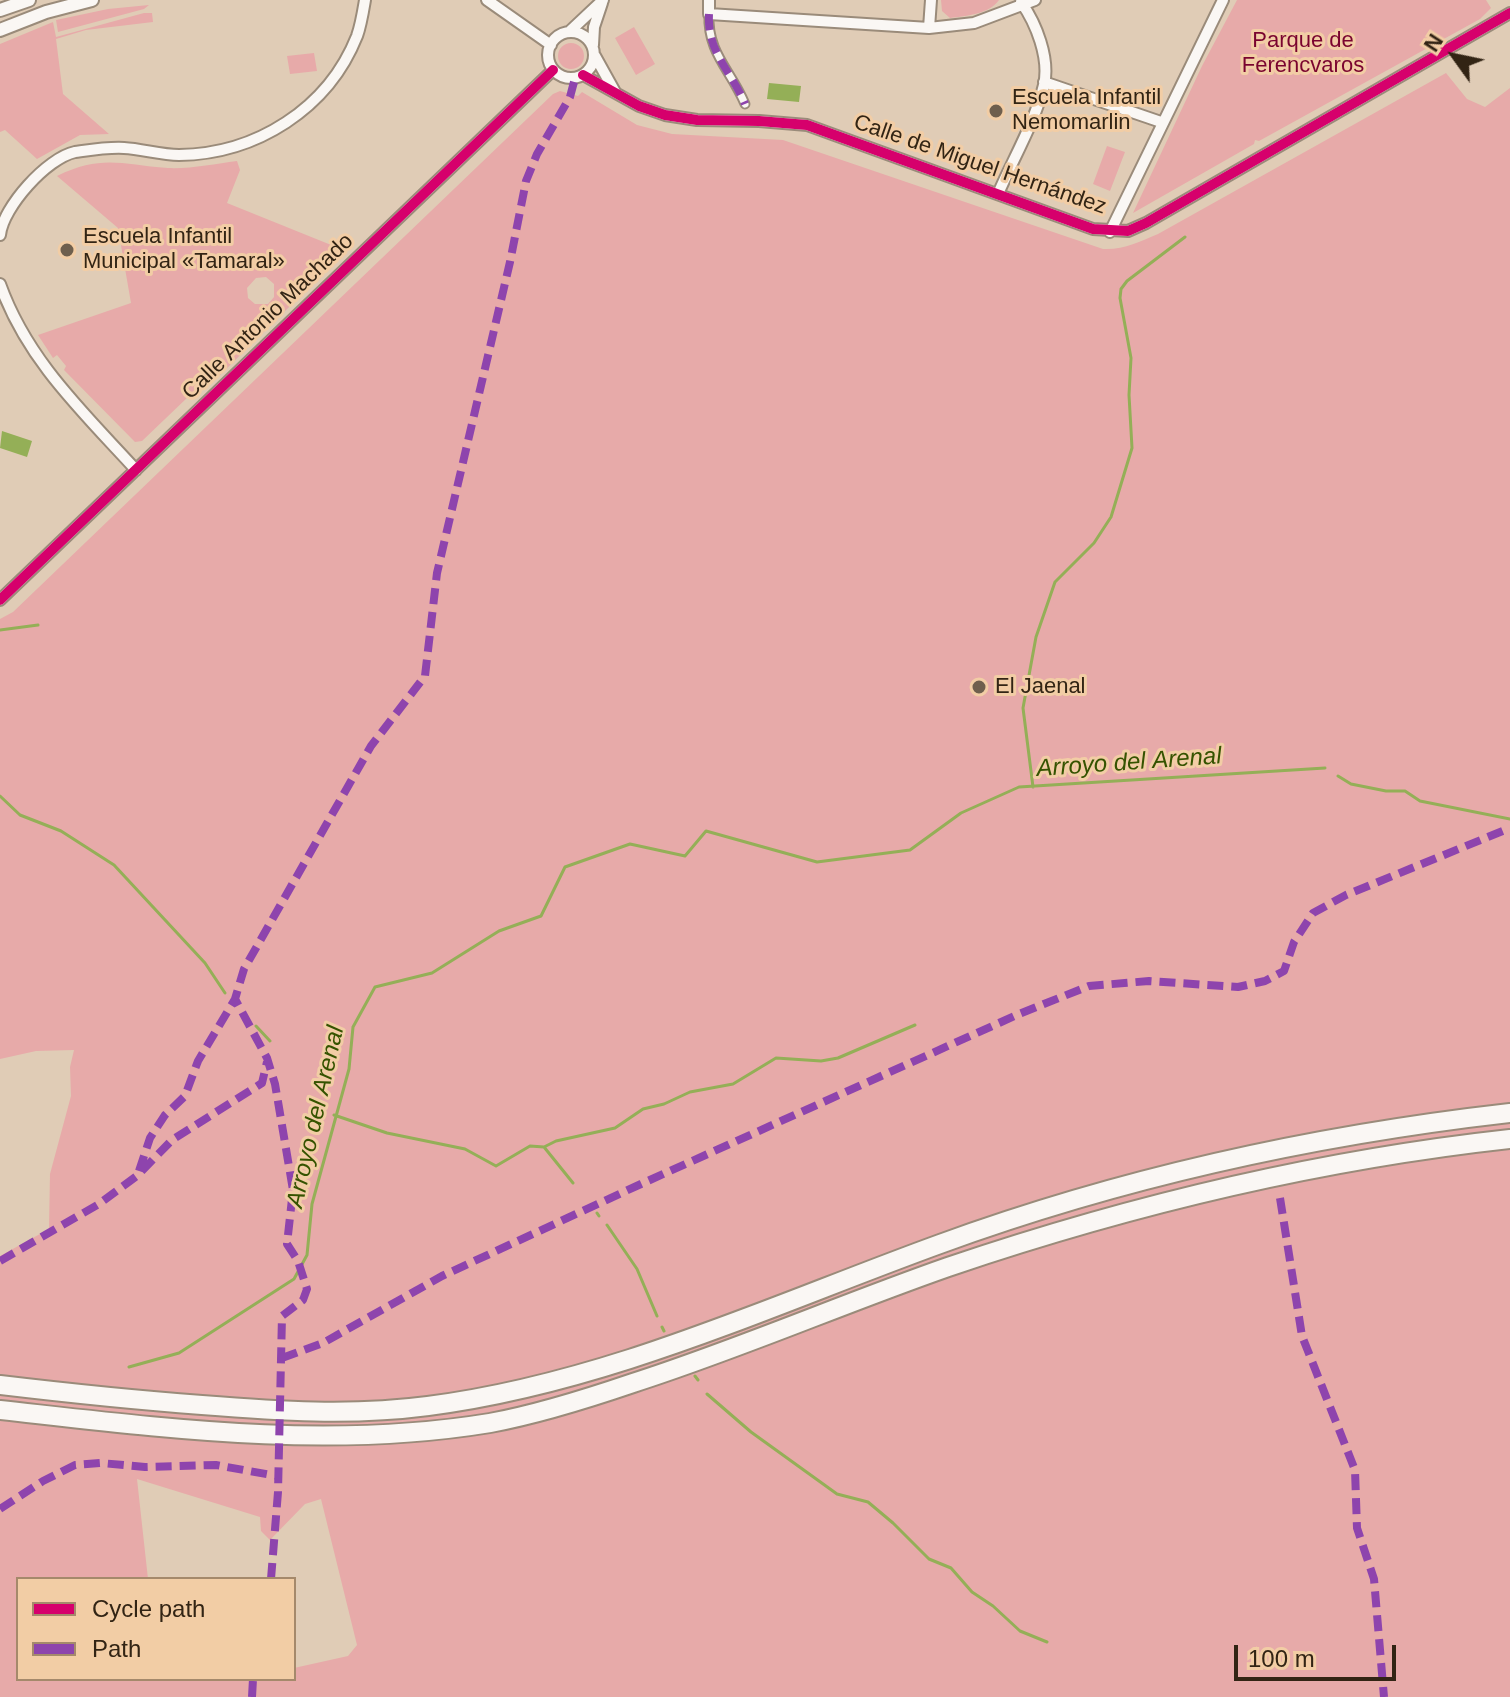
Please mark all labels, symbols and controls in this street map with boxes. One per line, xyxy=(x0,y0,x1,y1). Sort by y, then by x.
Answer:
north arrow xyxy=(1414,16,1494,96)
park label: Parque de Ferencvaros xyxy=(1242,28,1364,80)
text: N xyxy=(1419,29,1448,56)
place label: Escuela Infantil Nemomarlin xyxy=(1012,85,1161,136)
marker: Escuela Infantil Nemomarlin xyxy=(987,102,1005,120)
street label: Calle de Miguel Hernández xyxy=(850,109,1110,221)
place label: Escuela Infantil Municipal «Tamaral» xyxy=(83,224,285,276)
street label: Calle Antonio Machado xyxy=(177,228,359,406)
marker: Escuela Infantil Municipal «Tamaral» xyxy=(58,241,76,259)
place label: El Jaenal xyxy=(995,674,1086,700)
marker: El Jaenal xyxy=(970,678,988,696)
water label: Arroyo del Arenal xyxy=(1036,742,1222,784)
water label: Arroyo del Arenal xyxy=(281,1023,351,1211)
legend xyxy=(16,1577,296,1681)
text: Cycle path xyxy=(92,1595,205,1622)
scale bar xyxy=(1238,1629,1400,1679)
text: Path xyxy=(92,1635,141,1662)
text: 100 m xyxy=(1248,1645,1315,1672)

